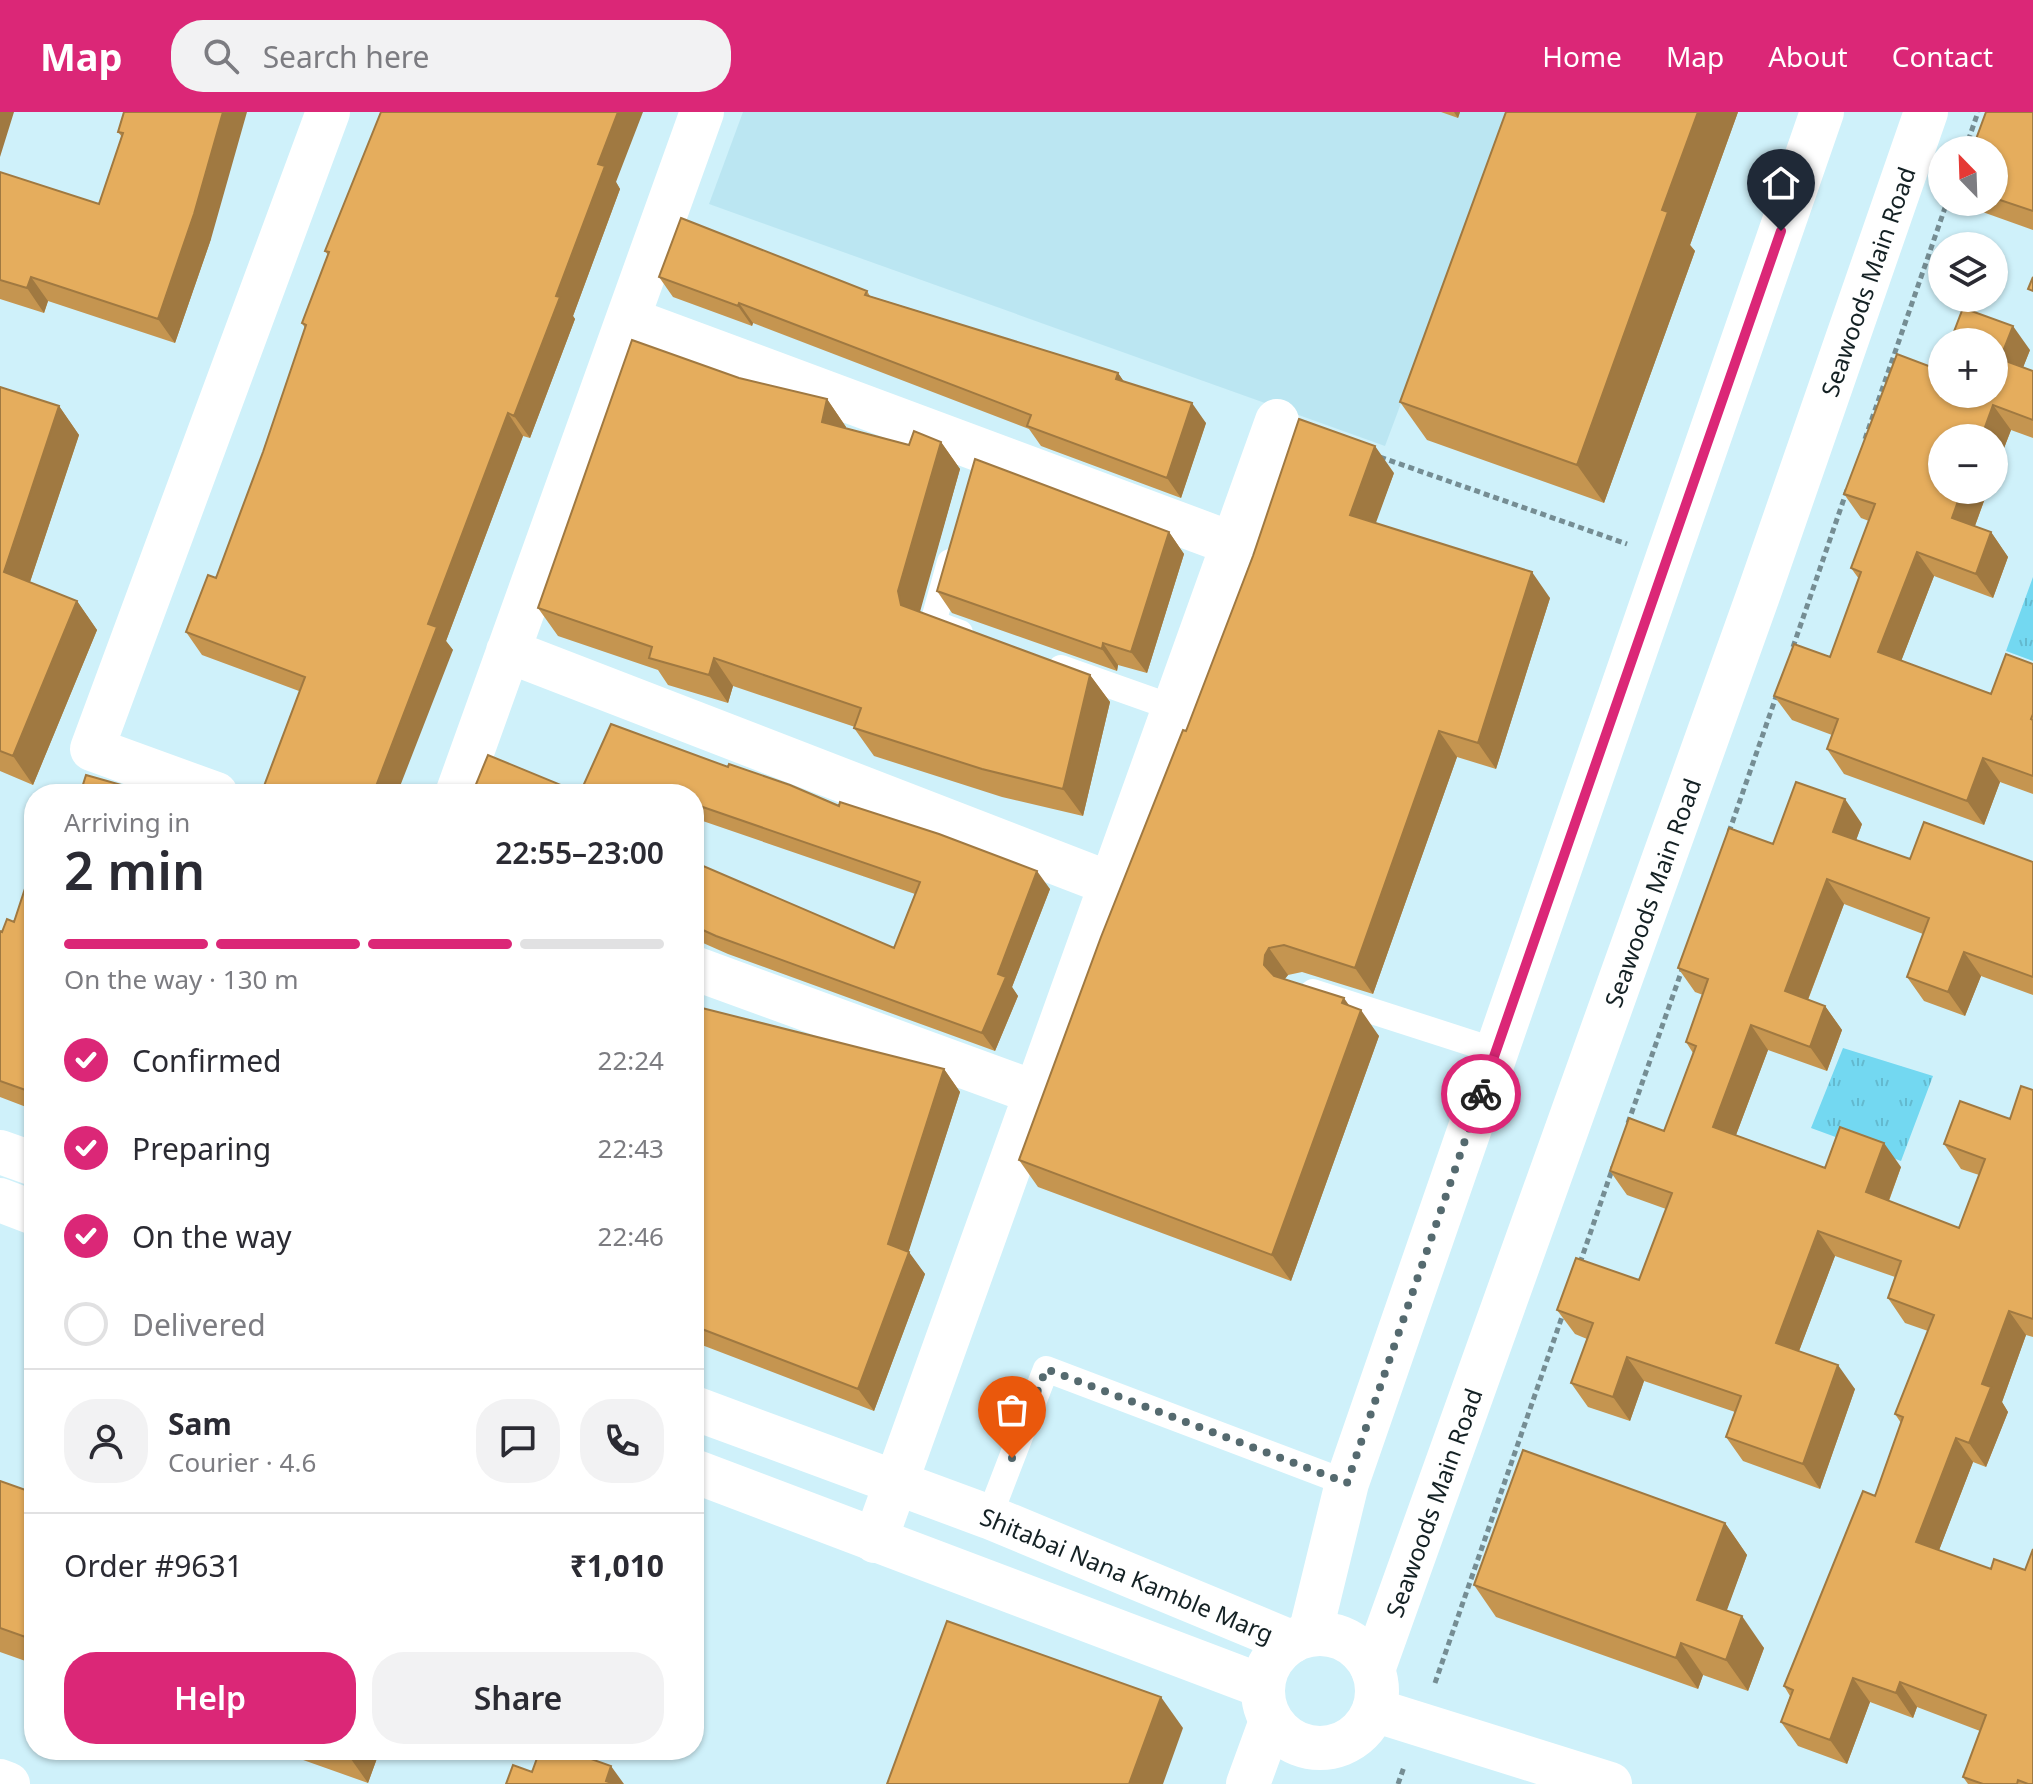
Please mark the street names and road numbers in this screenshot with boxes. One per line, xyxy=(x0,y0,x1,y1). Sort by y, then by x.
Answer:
street label: Seawoods Main Road xyxy=(1812,162,1922,401)
street label: Seawoods Main Road xyxy=(1595,773,1708,1011)
street label: Seawoods Main Road xyxy=(1377,1383,1489,1621)
street label: Shitabai Nana Kamble Marg xyxy=(976,1499,1279,1650)

